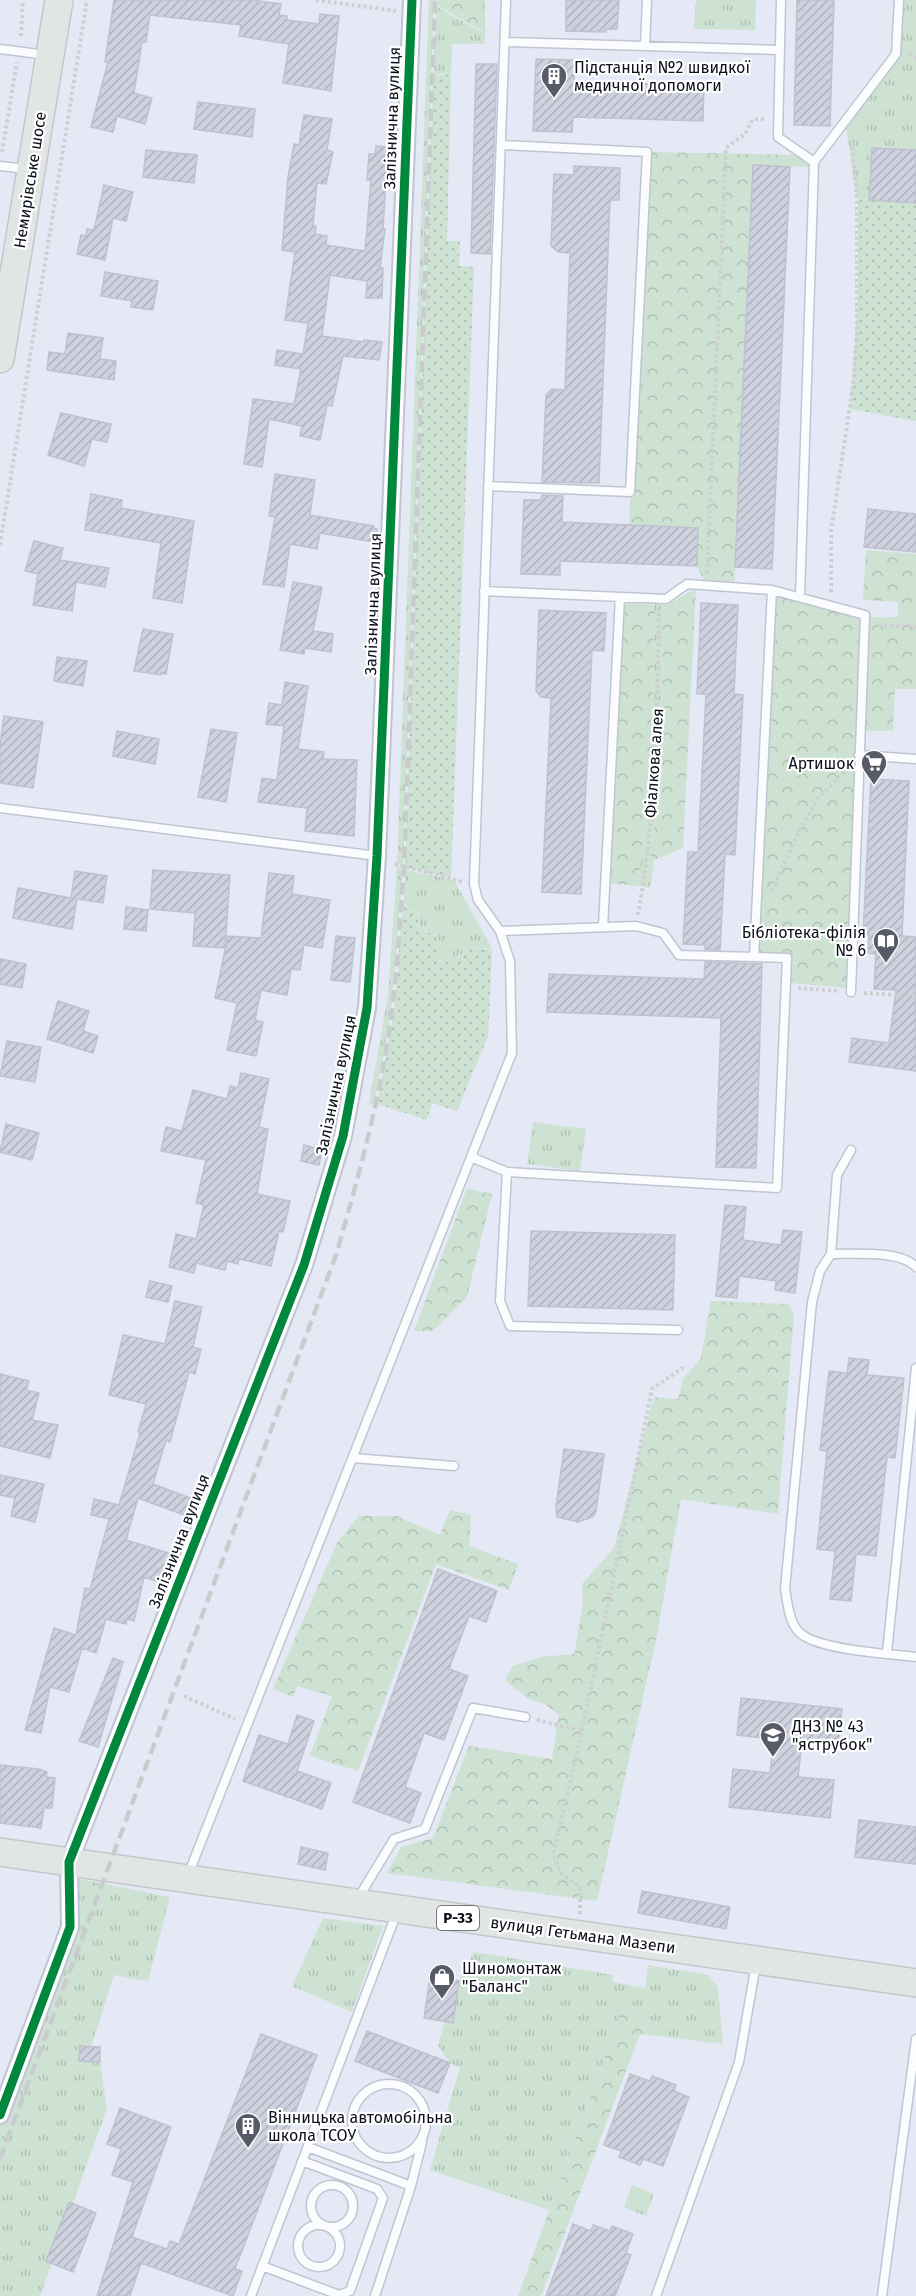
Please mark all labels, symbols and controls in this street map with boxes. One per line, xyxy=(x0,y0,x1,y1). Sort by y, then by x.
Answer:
street label: Залізнична вулиця xyxy=(380,46,404,190)
place label: Підстанція №2 швидкої медичної допомоги xyxy=(574,58,750,95)
building icon: Підстанція №2 швидкої медичної допомоги xyxy=(539,61,569,99)
street label: Немирівське шосе xyxy=(10,110,50,250)
street label: Залізнична вулиця xyxy=(361,532,385,676)
street label: Фіалкова алея xyxy=(641,707,667,819)
supermarket icon: Артишок xyxy=(859,748,889,786)
place label: Артишок xyxy=(789,754,855,773)
place label: Бібліотека-філія № 6 xyxy=(742,923,866,960)
library icon: Бібліотека-філія № 6 xyxy=(871,926,901,964)
street label: Залізнична вулиця xyxy=(312,1013,360,1157)
street label: Залізнична вулиця xyxy=(145,1471,213,1611)
place label: ДНЗ № 43 "яструбок" xyxy=(791,1717,872,1754)
school or university icon: ДНЗ № 43 "яструбок" xyxy=(758,1720,788,1758)
road number: Р-33 xyxy=(437,1906,479,1930)
street label: вулиця Гетьмана Мазепи xyxy=(489,1913,677,1957)
place label: Шиномонтаж "Баланс" xyxy=(462,1959,562,1996)
shop icon: Шиномонтаж "Баланс" xyxy=(427,1962,457,2000)
place label: Вінницька автомобільна школа ТСОУ xyxy=(268,2108,453,2145)
building icon: Вінницька автомобільна школа ТСОУ xyxy=(233,2111,263,2149)

